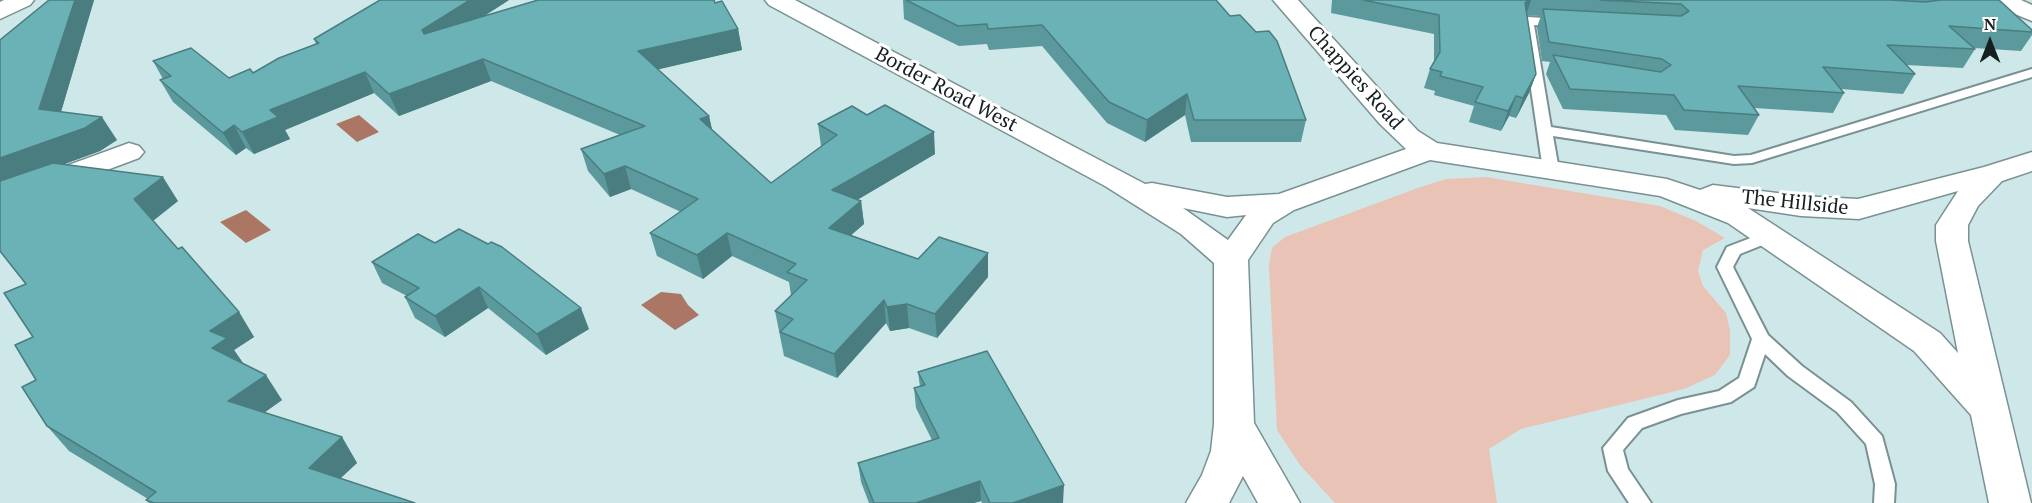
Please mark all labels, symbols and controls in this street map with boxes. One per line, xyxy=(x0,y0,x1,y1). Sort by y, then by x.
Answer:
north arrow xyxy=(1960,12,2020,72)
text: N xyxy=(1984,13,1996,35)
street label: Chappies Road xyxy=(1302,21,1408,135)
street label: Border Road West xyxy=(871,42,1021,138)
street label: The Hillside xyxy=(1740,185,1850,221)

